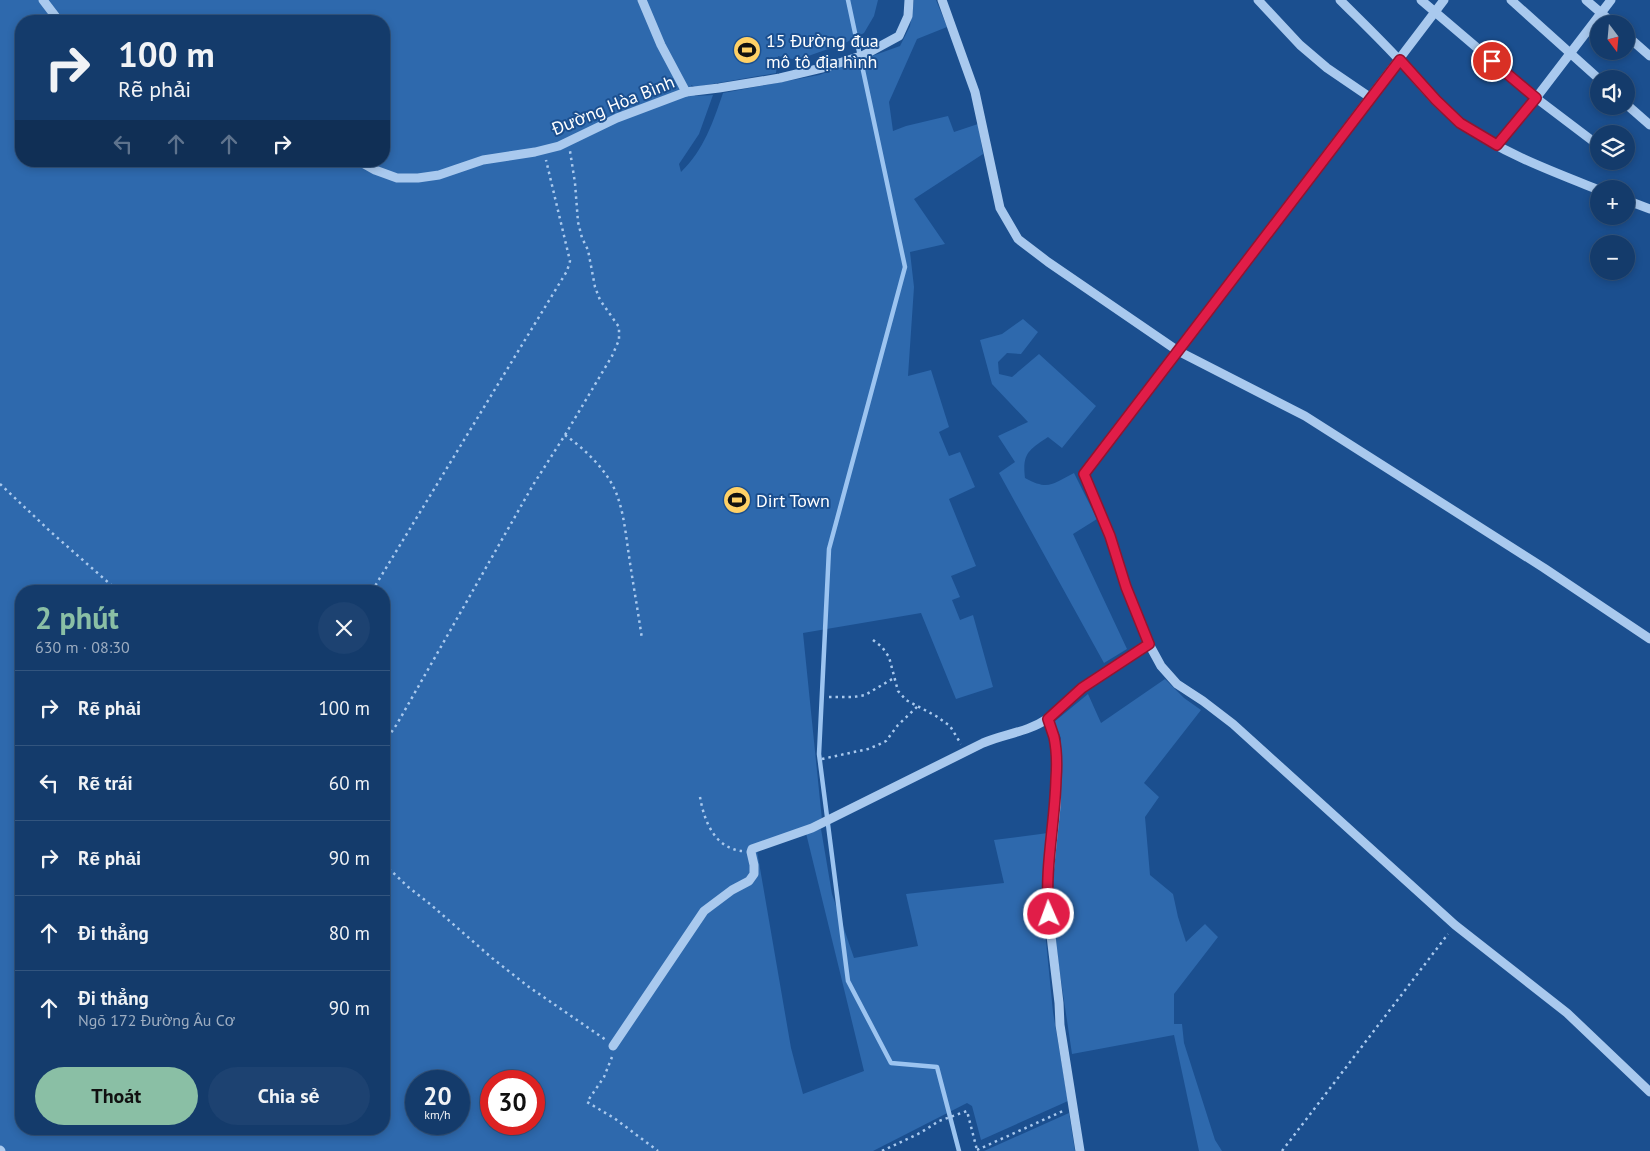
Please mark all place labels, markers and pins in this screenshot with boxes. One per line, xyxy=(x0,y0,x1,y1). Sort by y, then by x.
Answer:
place label: 15 Đường đua mô tô địa hình xyxy=(766,29,879,73)
sports icon: 15 Đường đua mô tô địa hình xyxy=(732,35,762,65)
pin xyxy=(1471,40,1513,82)
sports icon: Dirt Town xyxy=(722,485,752,515)
place label: Dirt Town xyxy=(756,489,830,512)

